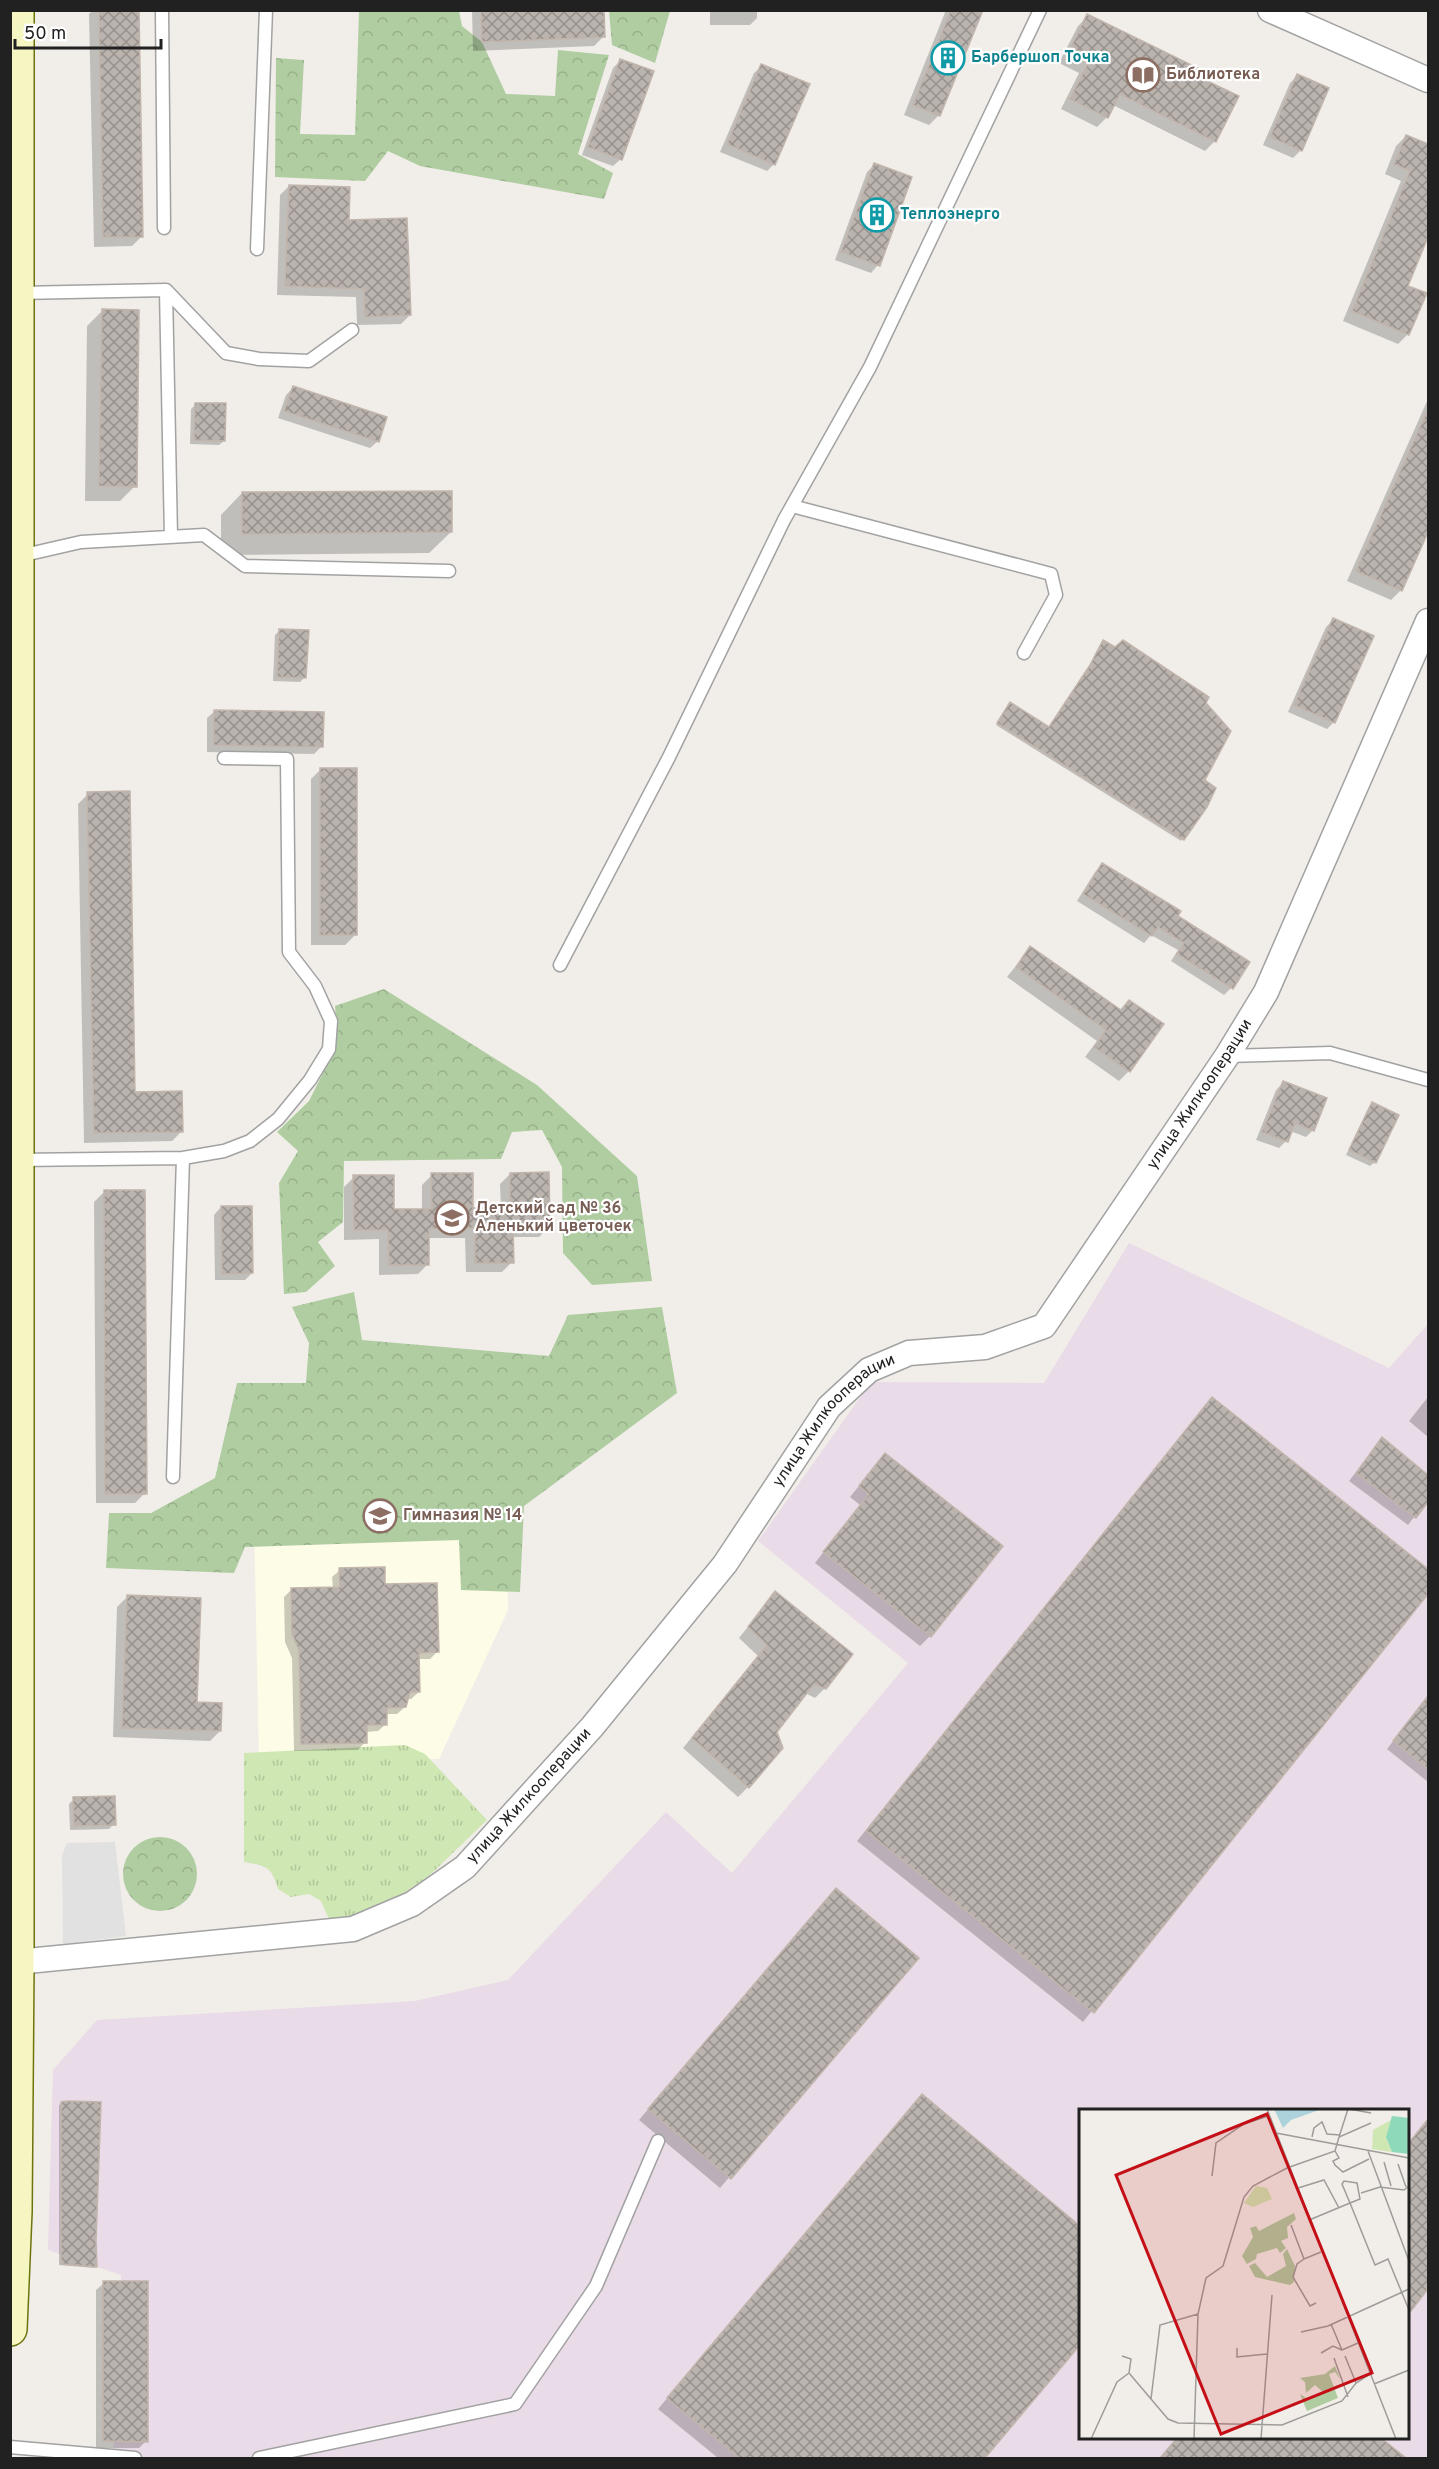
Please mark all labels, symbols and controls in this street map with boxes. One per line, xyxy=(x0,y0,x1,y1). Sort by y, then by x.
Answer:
scale bar xyxy=(15,12,160,50)
text: 50 m xyxy=(24,23,66,46)
building icon: Барбершоп Точка xyxy=(930,40,966,76)
place label: Барбершоп Точка xyxy=(971,48,1110,68)
library icon: Библиотека xyxy=(1125,57,1161,93)
place label: Библиотека xyxy=(1166,65,1260,85)
building icon: Теплоэнерго xyxy=(859,197,895,233)
place label: Теплоэнерго xyxy=(900,205,1000,225)
street label: улица Жилкооперации xyxy=(1143,1016,1257,1174)
place label: Детский сад № 36 Аленький цветочек xyxy=(475,1199,632,1237)
school or university icon: Детский сад № 36 Аленький цветочек xyxy=(434,1200,470,1236)
street label: улица Жилкооперации xyxy=(769,1350,898,1491)
school or university icon: Гимназия № 14 xyxy=(362,1498,398,1534)
place label: Гимназия № 14 xyxy=(403,1506,522,1526)
street label: улица Жилкооперации xyxy=(463,1724,596,1868)
inset map xyxy=(1079,2109,1409,2439)

